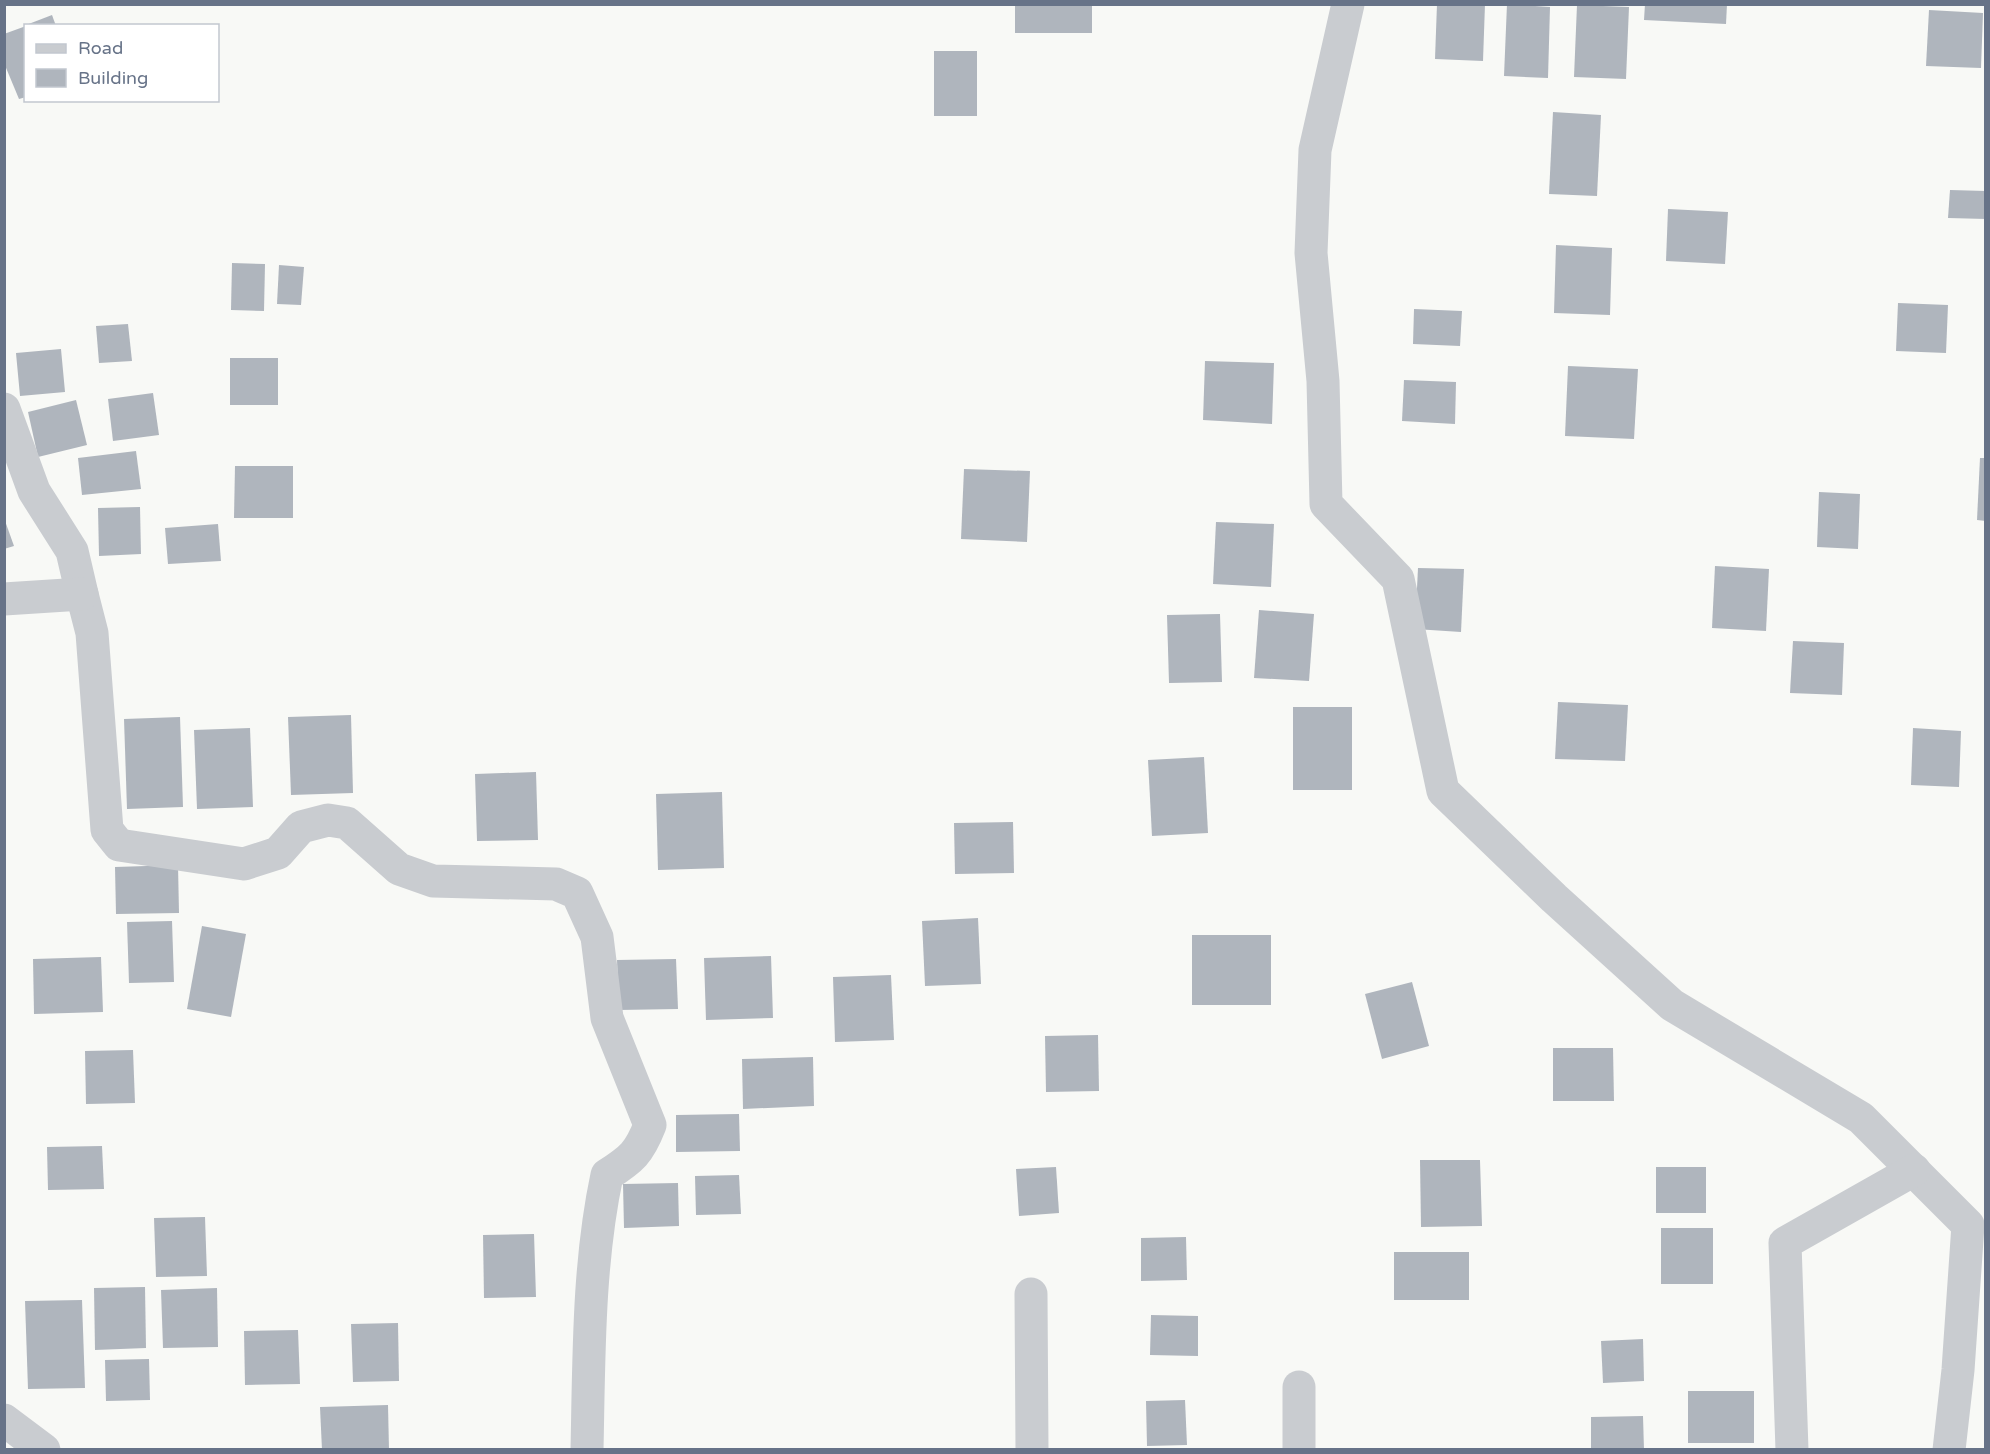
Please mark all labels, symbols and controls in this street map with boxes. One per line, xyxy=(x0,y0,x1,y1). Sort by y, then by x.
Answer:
legend xyxy=(24,24,219,102)
text: Road xyxy=(78,37,123,59)
text: Building xyxy=(78,67,148,89)

